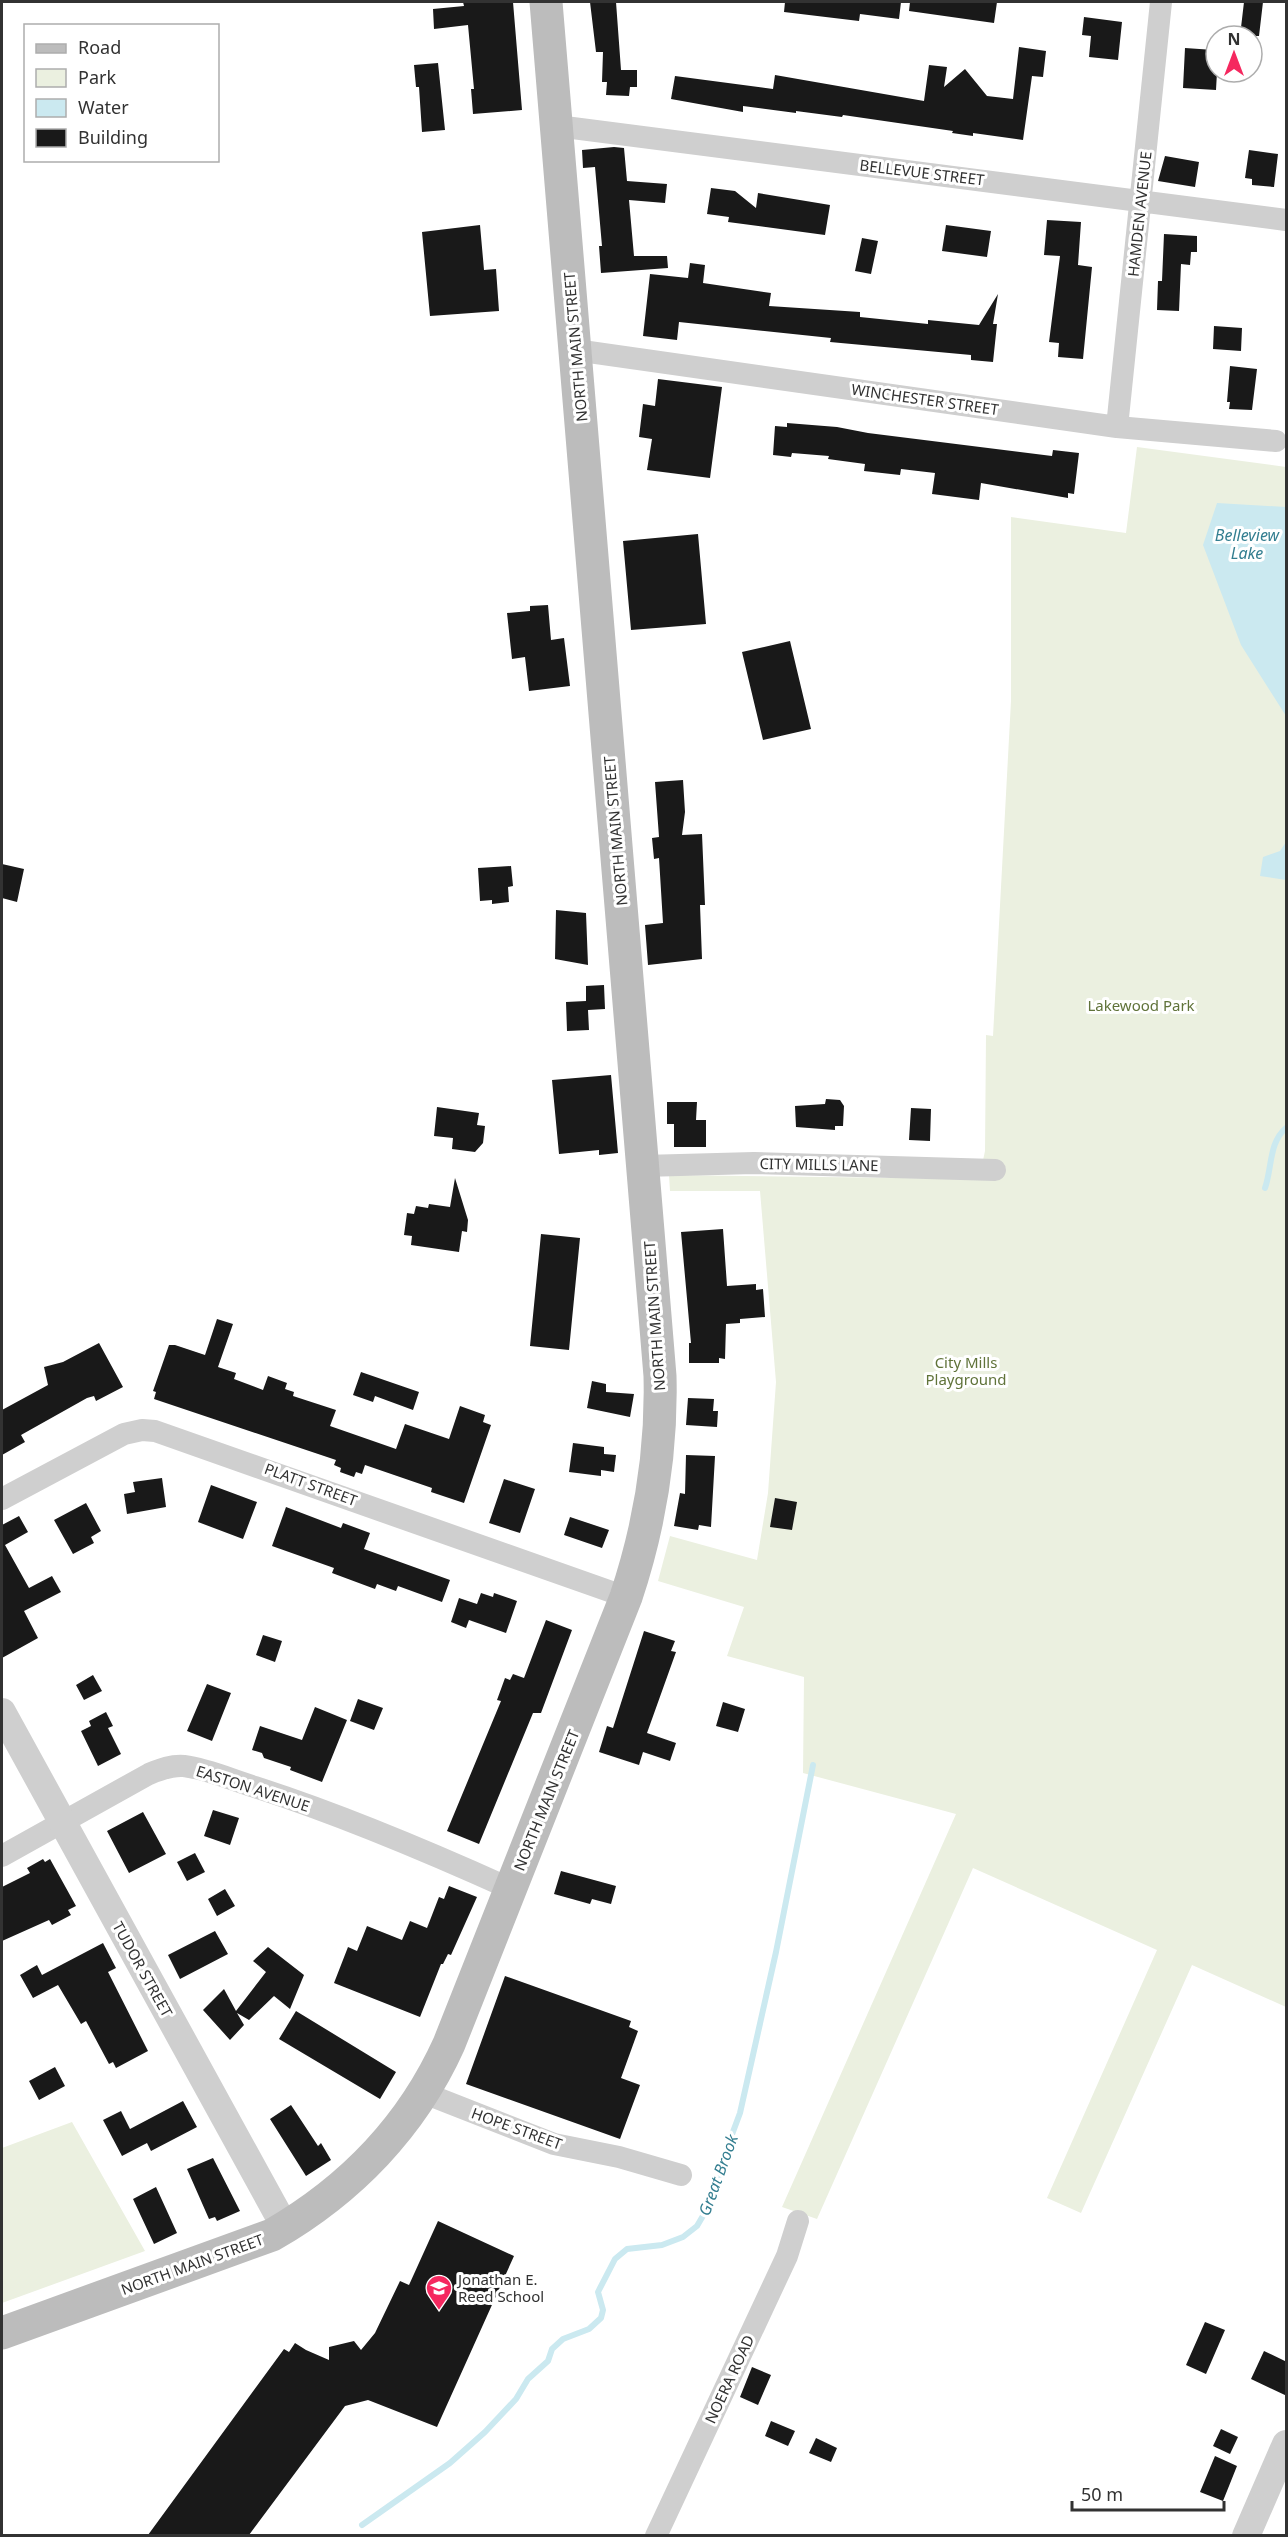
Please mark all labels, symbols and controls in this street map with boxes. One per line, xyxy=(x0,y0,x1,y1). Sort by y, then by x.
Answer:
legend xyxy=(24,24,219,162)
north arrow xyxy=(1204,24,1264,84)
text: N xyxy=(1227,28,1241,50)
text: Road xyxy=(78,35,121,59)
text: Park xyxy=(78,65,116,89)
text: Water xyxy=(78,95,129,119)
text: Building xyxy=(78,125,148,149)
street label: HAMDEN AVENUE xyxy=(1122,150,1156,278)
street label: BELLEVUE STREET xyxy=(859,154,986,190)
street label: NORTH MAIN STREET xyxy=(558,271,592,423)
street label: WINCHESTER STREET xyxy=(850,379,1001,419)
water label: Belleview Lake xyxy=(1215,524,1281,564)
street label: NORTH MAIN STREET xyxy=(598,755,632,907)
park label: Lakewood Park xyxy=(1087,995,1195,1015)
street label: CITY MILLS LANE xyxy=(759,1153,879,1175)
street label: NORTH MAIN STREET xyxy=(639,1240,669,1392)
park label: City Mills Playground xyxy=(926,1352,1006,1389)
street label: PLATT STREET xyxy=(262,1458,361,1510)
street label: NORTH MAIN STREET xyxy=(509,1726,584,1873)
street label: EASTON AVENUE xyxy=(194,1760,312,1816)
street label: TUDOR STREET xyxy=(109,1918,178,2021)
street label: HOPE STREET xyxy=(469,2102,566,2154)
water label: Great Brook xyxy=(693,2130,743,2219)
street label: NORTH MAIN STREET xyxy=(118,2229,267,2299)
place label: Jonathan E. Reed School xyxy=(456,2269,544,2306)
school or university icon: Jonathan E. Reed School xyxy=(424,2273,454,2311)
street label: NOERA ROAD xyxy=(700,2331,758,2427)
scale bar xyxy=(1072,2474,1224,2512)
text: 50 m xyxy=(1081,2482,1123,2506)

